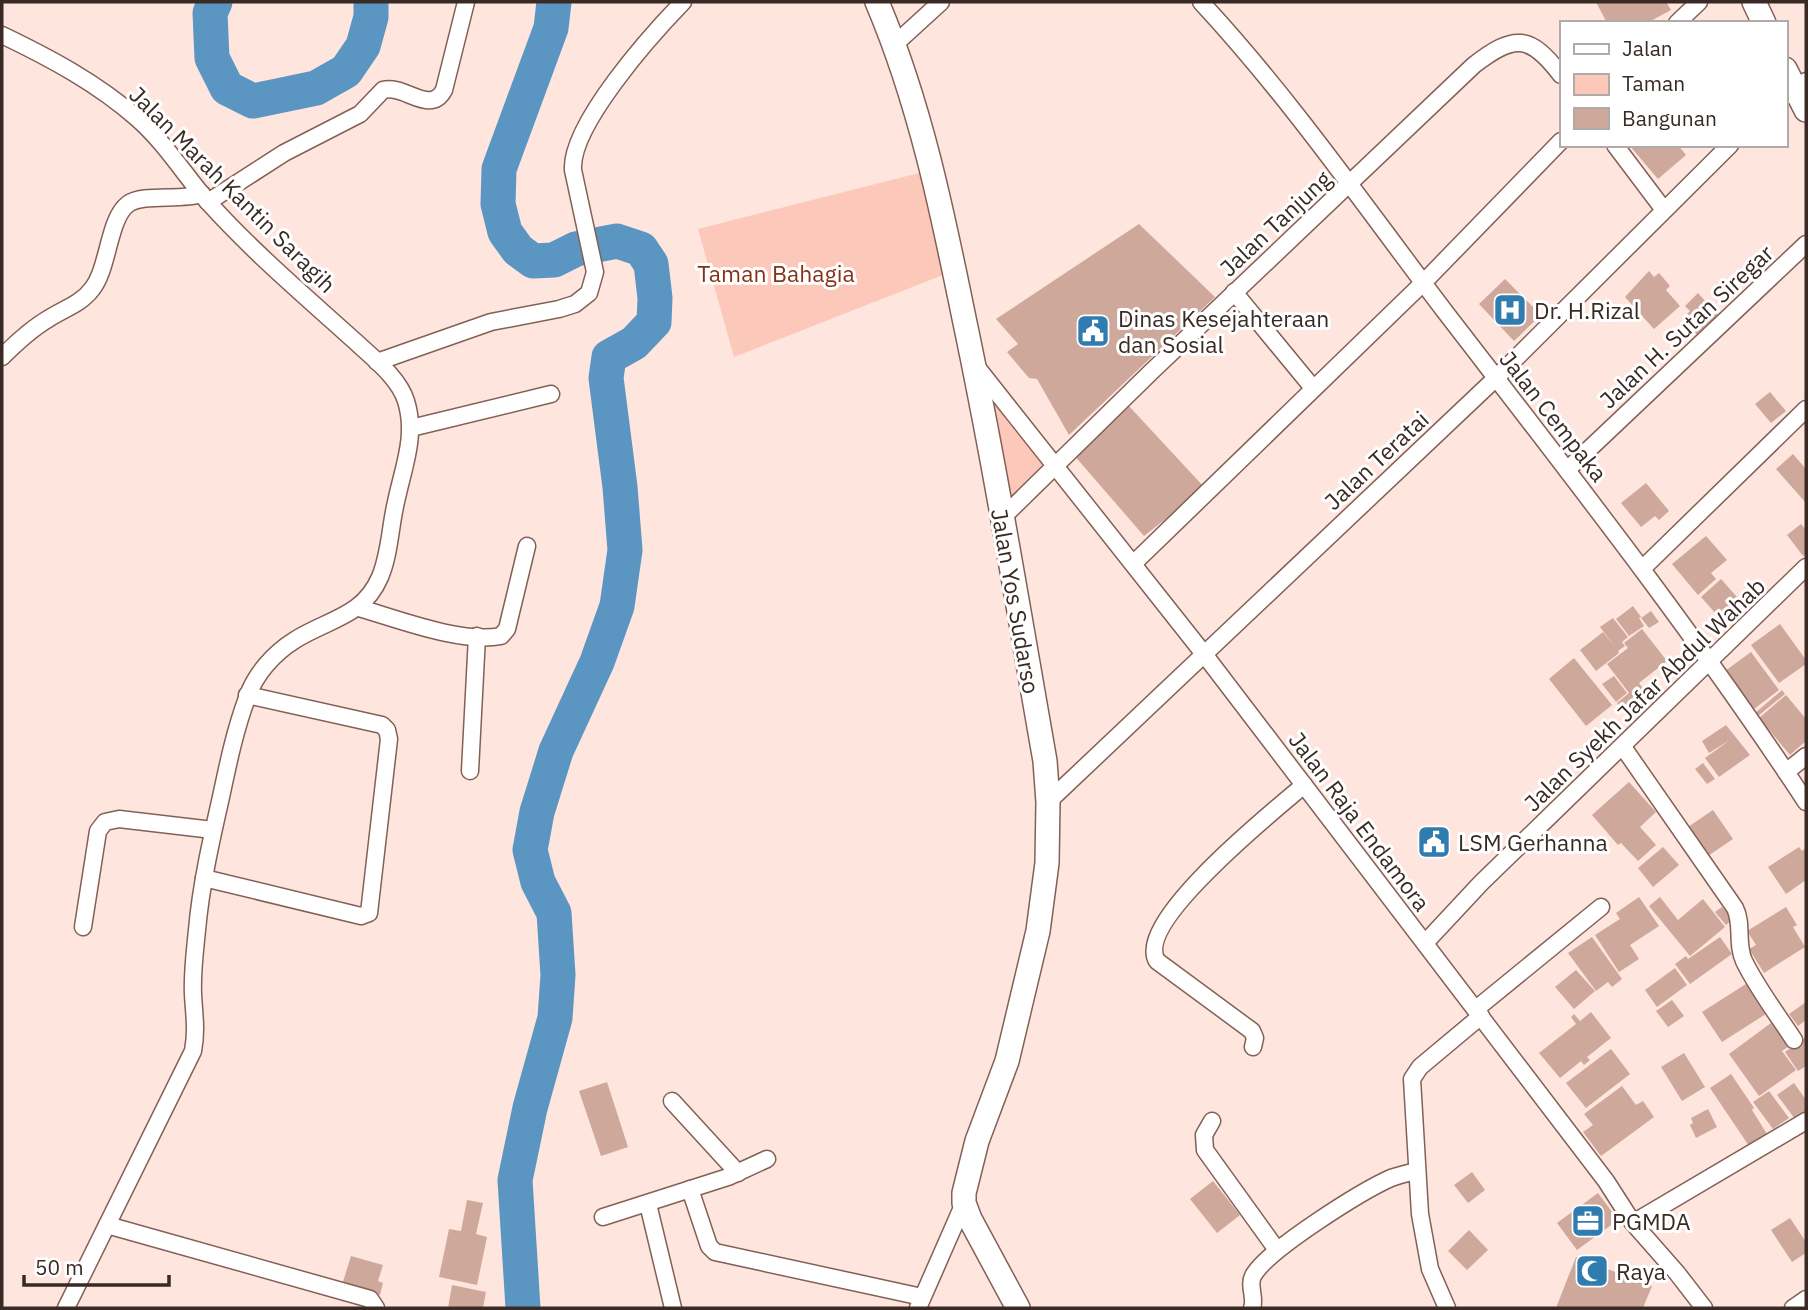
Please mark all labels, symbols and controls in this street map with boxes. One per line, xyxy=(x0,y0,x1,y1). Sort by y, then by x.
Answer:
legend xyxy=(1560,21,1787,147)
text: Jalan xyxy=(1622,34,1673,62)
text: Taman xyxy=(1622,69,1685,97)
street label: Jalan Marah Kantin Saragih xyxy=(123,79,343,299)
text: Bangunan xyxy=(1622,104,1717,132)
street label: Jalan Tanjung xyxy=(1213,164,1337,282)
street label: Jalan H. Sutan Siregar xyxy=(1593,237,1780,414)
park label: Taman Bahagia xyxy=(697,258,855,288)
hospital icon: Dr. H.Rizal xyxy=(1491,291,1529,329)
place label: Dr. H.Rizal xyxy=(1534,295,1640,325)
place label: Dinas Kesejahteraan dan Sosial xyxy=(1118,303,1329,359)
public building icon: Dinas Kesejahteraan dan Sosial xyxy=(1074,312,1112,350)
street label: Jalan Cempaka xyxy=(1494,345,1614,487)
street label: Jalan Teratai xyxy=(1317,404,1435,516)
street label: Jalan Yos Sudarso xyxy=(985,506,1047,696)
street label: Jalan Syekh Jafar Abdul Wahab xyxy=(1517,571,1771,817)
street label: Jalan Raja Endamora xyxy=(1283,725,1437,917)
public building icon: LSM Gerhanna xyxy=(1415,823,1453,861)
place label: LSM Gerhanna xyxy=(1458,827,1608,857)
office icon: PGMDA xyxy=(1569,1202,1607,1240)
place label: PGMDA xyxy=(1612,1206,1691,1236)
scale bar xyxy=(24,1244,170,1288)
mosque icon: Raya xyxy=(1573,1252,1611,1290)
text: 50 m xyxy=(35,1253,84,1281)
place label: Raya xyxy=(1616,1256,1666,1286)

